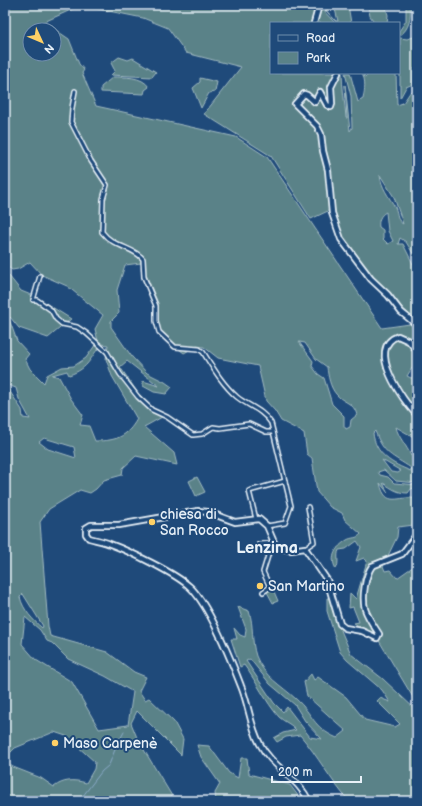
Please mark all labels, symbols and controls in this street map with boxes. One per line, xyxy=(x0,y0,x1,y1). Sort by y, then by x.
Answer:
north arrow xyxy=(22,22,62,62)
legend xyxy=(270,22,400,74)
text: Road xyxy=(306,31,335,46)
text: N xyxy=(41,41,56,56)
text: Park xyxy=(306,51,330,66)
place label: chiesa di San Rocco xyxy=(160,506,229,539)
marker: chiesa di San Rocco xyxy=(147,517,157,527)
district label: Lenzima xyxy=(236,539,298,558)
place label: San Martino xyxy=(268,578,345,595)
marker: San Martino xyxy=(255,581,265,591)
place label: Maso Carpenè xyxy=(63,735,158,752)
marker: Maso Carpenè xyxy=(50,738,60,748)
scale bar xyxy=(272,758,361,784)
text: 200 m xyxy=(278,765,312,780)

